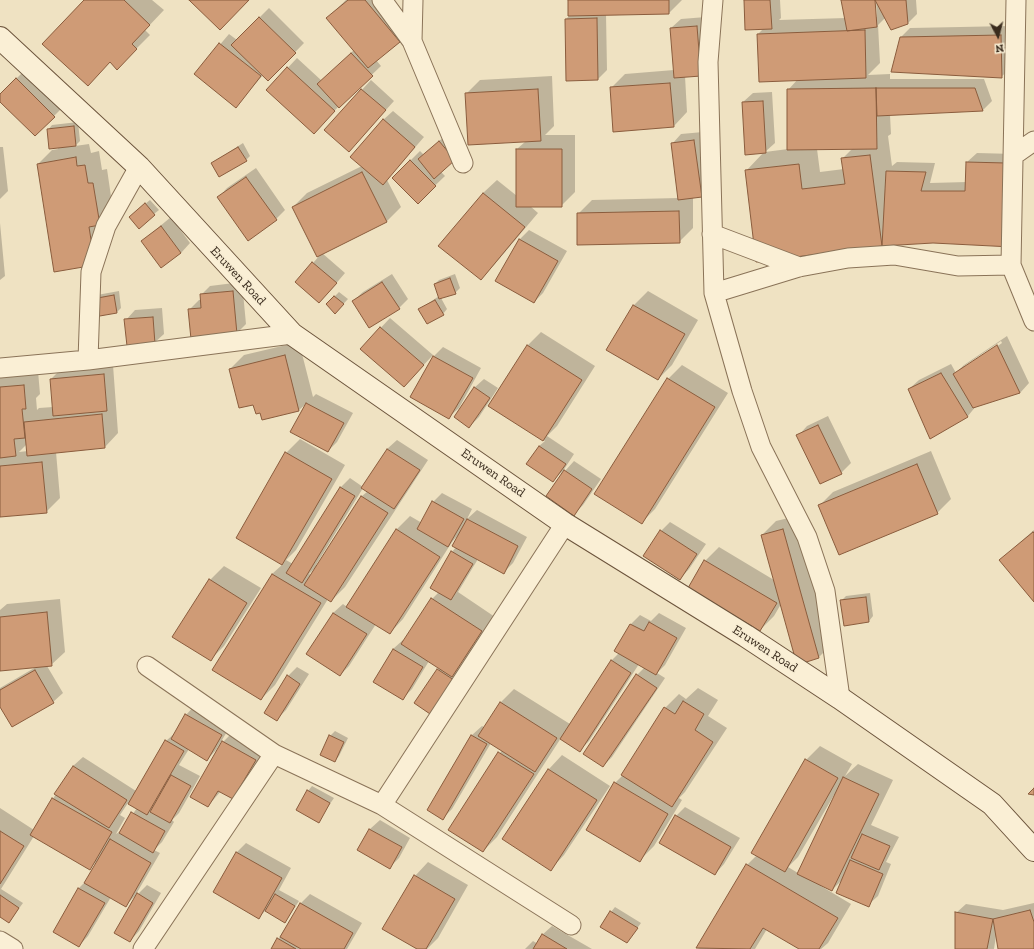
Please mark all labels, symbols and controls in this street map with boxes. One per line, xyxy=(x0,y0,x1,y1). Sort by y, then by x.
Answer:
north arrow xyxy=(978,16,1018,56)
text: N xyxy=(995,41,1004,55)
street label: Eruwen Road xyxy=(207,243,269,309)
street label: Eruwen Road xyxy=(458,445,528,501)
street label: Eruwen Road xyxy=(730,622,800,676)

